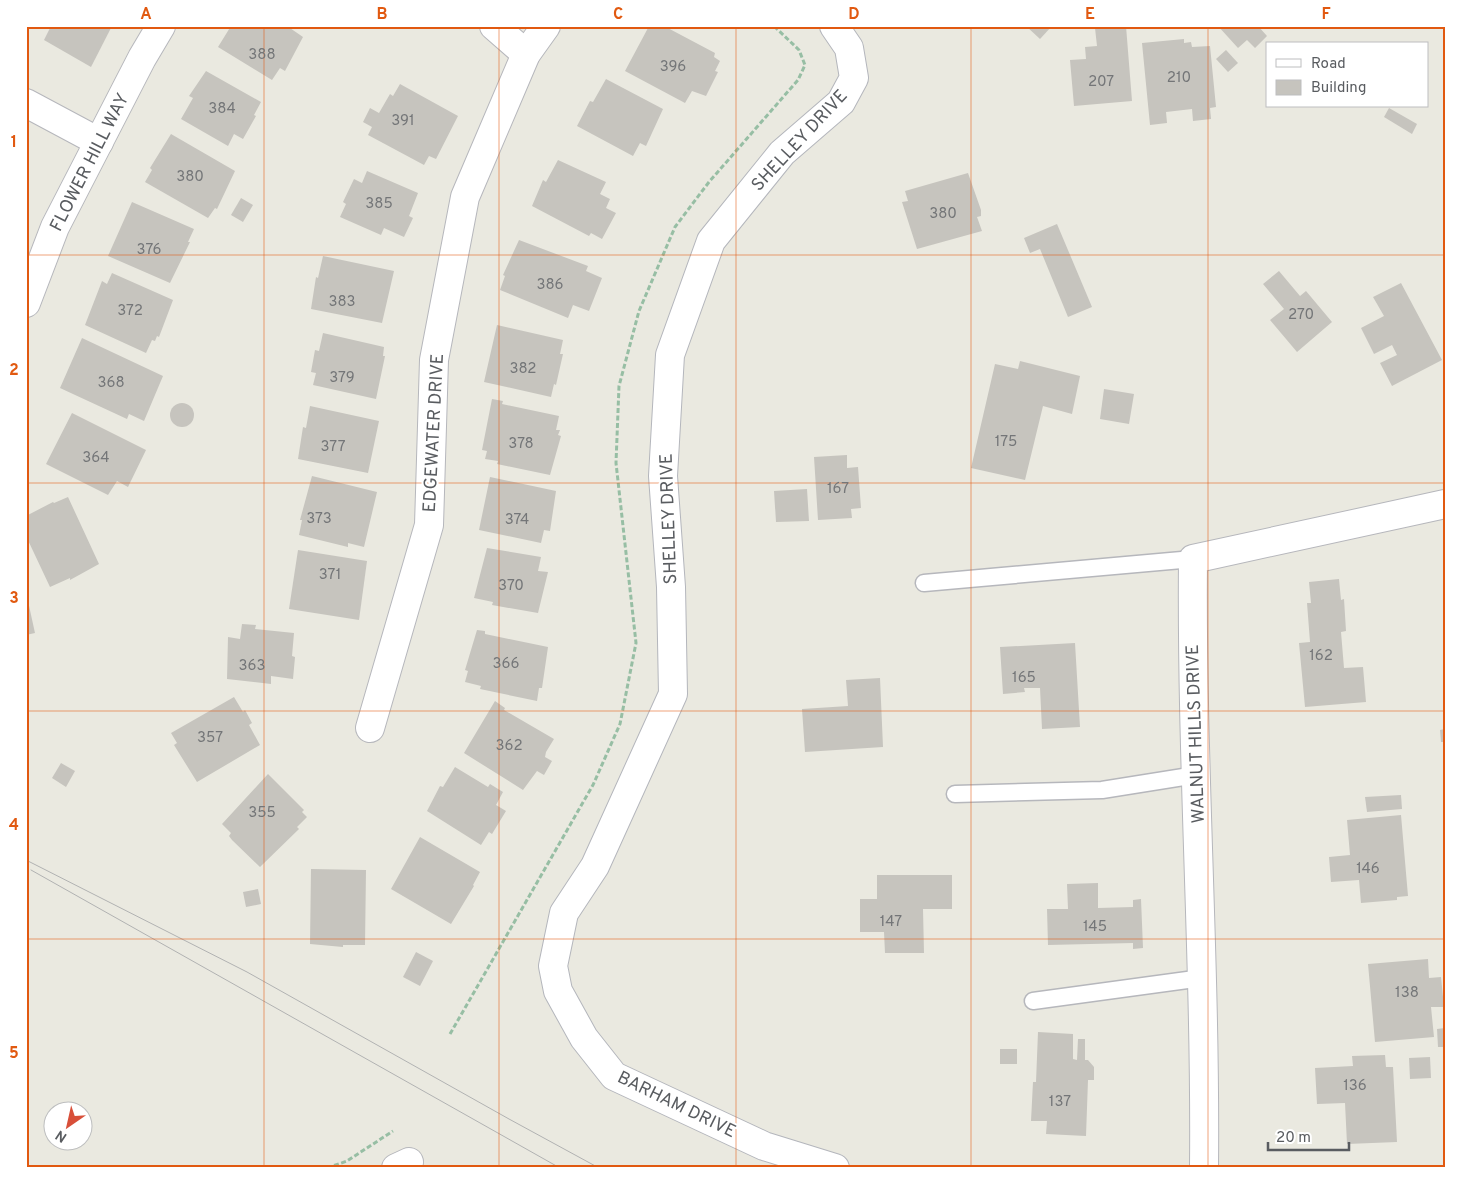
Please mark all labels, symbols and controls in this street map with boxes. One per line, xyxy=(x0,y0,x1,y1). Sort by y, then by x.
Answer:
text: A xyxy=(140,5,152,25)
text: B xyxy=(376,5,388,25)
text: C xyxy=(613,5,623,25)
text: D xyxy=(848,5,860,25)
text: E xyxy=(1085,5,1095,25)
text: F xyxy=(1321,5,1331,25)
legend xyxy=(1266,42,1428,108)
house number: 388 xyxy=(248,46,276,65)
text: Road xyxy=(1311,55,1346,74)
house number: 396 xyxy=(660,58,686,77)
house number: 210 xyxy=(1167,69,1191,88)
house number: 207 xyxy=(1088,73,1114,92)
text: Building xyxy=(1311,79,1366,98)
street label: SHELLEY DRIVE xyxy=(747,85,853,197)
street label: FLOWER HILL WAY xyxy=(46,90,135,236)
house number: 384 xyxy=(208,100,236,119)
house number: 391 xyxy=(391,112,415,131)
text: 1 xyxy=(11,133,17,153)
house number: 380 xyxy=(176,168,204,187)
house number: 385 xyxy=(365,195,393,214)
house number: 380 xyxy=(929,205,957,224)
house number: 376 xyxy=(137,241,161,260)
house number: 386 xyxy=(536,276,564,295)
house number: 383 xyxy=(328,293,356,312)
house number: 372 xyxy=(117,302,143,321)
house number: 270 xyxy=(1288,306,1314,325)
street label: EDGEWATER DRIVE xyxy=(419,353,450,513)
house number: 382 xyxy=(509,360,537,379)
text: 2 xyxy=(9,361,19,381)
house number: 379 xyxy=(329,369,355,388)
house number: 368 xyxy=(97,374,125,393)
house number: 175 xyxy=(995,433,1017,452)
house number: 378 xyxy=(508,435,534,454)
house number: 377 xyxy=(320,438,346,457)
house number: 364 xyxy=(82,449,110,468)
street label: SHELLEY DRIVE xyxy=(656,453,683,585)
house number: 167 xyxy=(827,480,849,499)
house number: 373 xyxy=(306,510,332,529)
house number: 374 xyxy=(505,511,529,530)
house number: 371 xyxy=(319,566,341,585)
house number: 370 xyxy=(498,577,524,596)
text: 3 xyxy=(9,589,19,609)
street label: WALNUT HILLS DRIVE xyxy=(1182,644,1211,824)
house number: 162 xyxy=(1309,647,1333,666)
house number: 366 xyxy=(493,655,520,674)
house number: 363 xyxy=(238,657,266,676)
house number: 165 xyxy=(1012,669,1036,688)
house number: 357 xyxy=(197,729,223,748)
house number: 362 xyxy=(495,737,523,756)
house number: 355 xyxy=(248,804,276,823)
text: 4 xyxy=(9,816,19,836)
house number: 146 xyxy=(1356,860,1380,879)
house number: 147 xyxy=(880,913,902,932)
house number: 145 xyxy=(1083,918,1107,937)
house number: 138 xyxy=(1395,984,1419,1003)
text: 5 xyxy=(9,1044,19,1064)
street label: BARHAM DRIVE xyxy=(613,1067,739,1144)
house number: 136 xyxy=(1343,1077,1367,1096)
house number: 137 xyxy=(1049,1093,1071,1112)
north arrow xyxy=(42,1102,92,1152)
scale bar xyxy=(1268,1119,1350,1151)
text: N xyxy=(53,1126,70,1145)
text: 20 m xyxy=(1276,1129,1311,1148)

